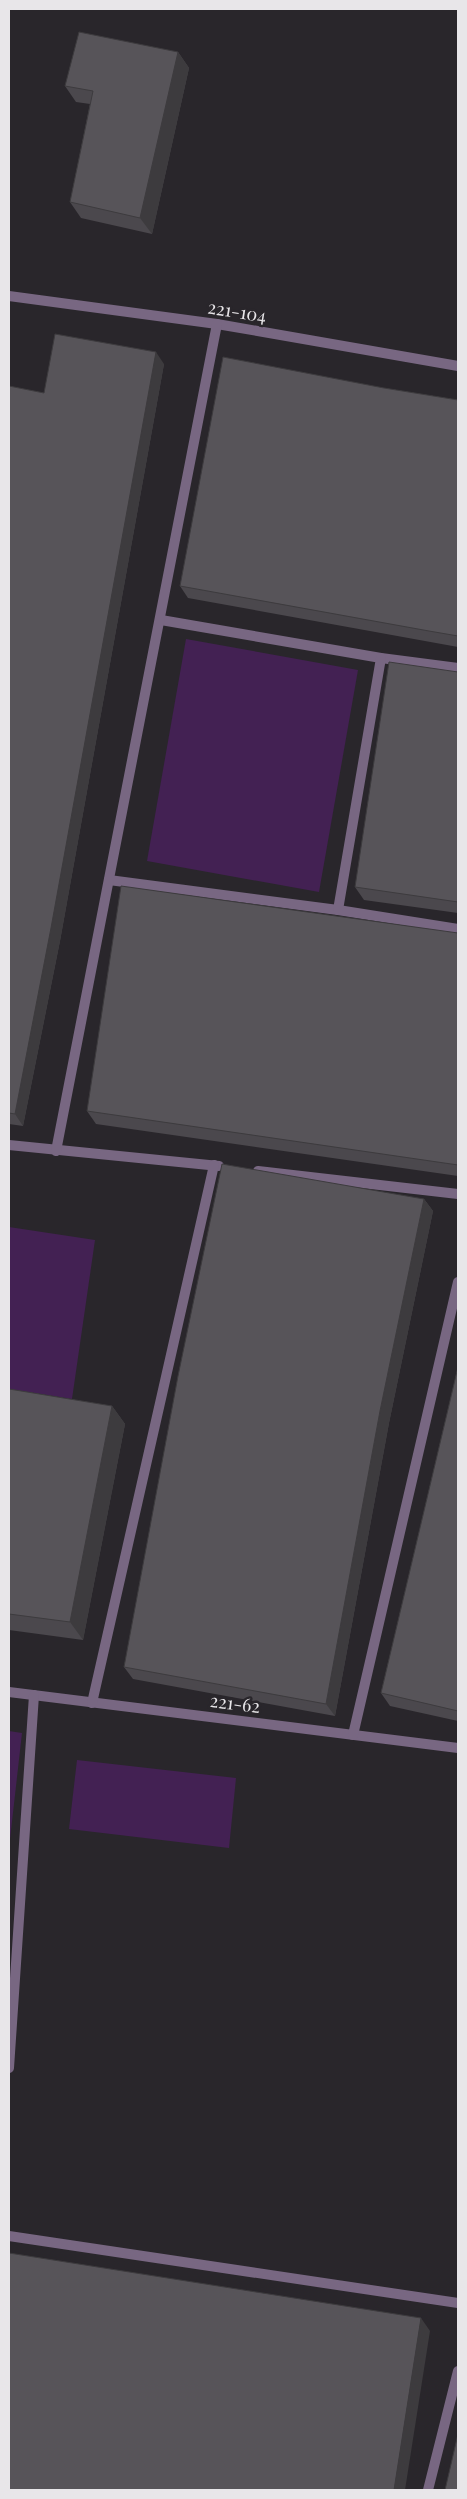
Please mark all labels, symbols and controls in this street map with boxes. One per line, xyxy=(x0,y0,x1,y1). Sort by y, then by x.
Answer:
street label: 221-104 xyxy=(206,295,268,327)
street label: 221-62 xyxy=(209,1688,262,1718)

